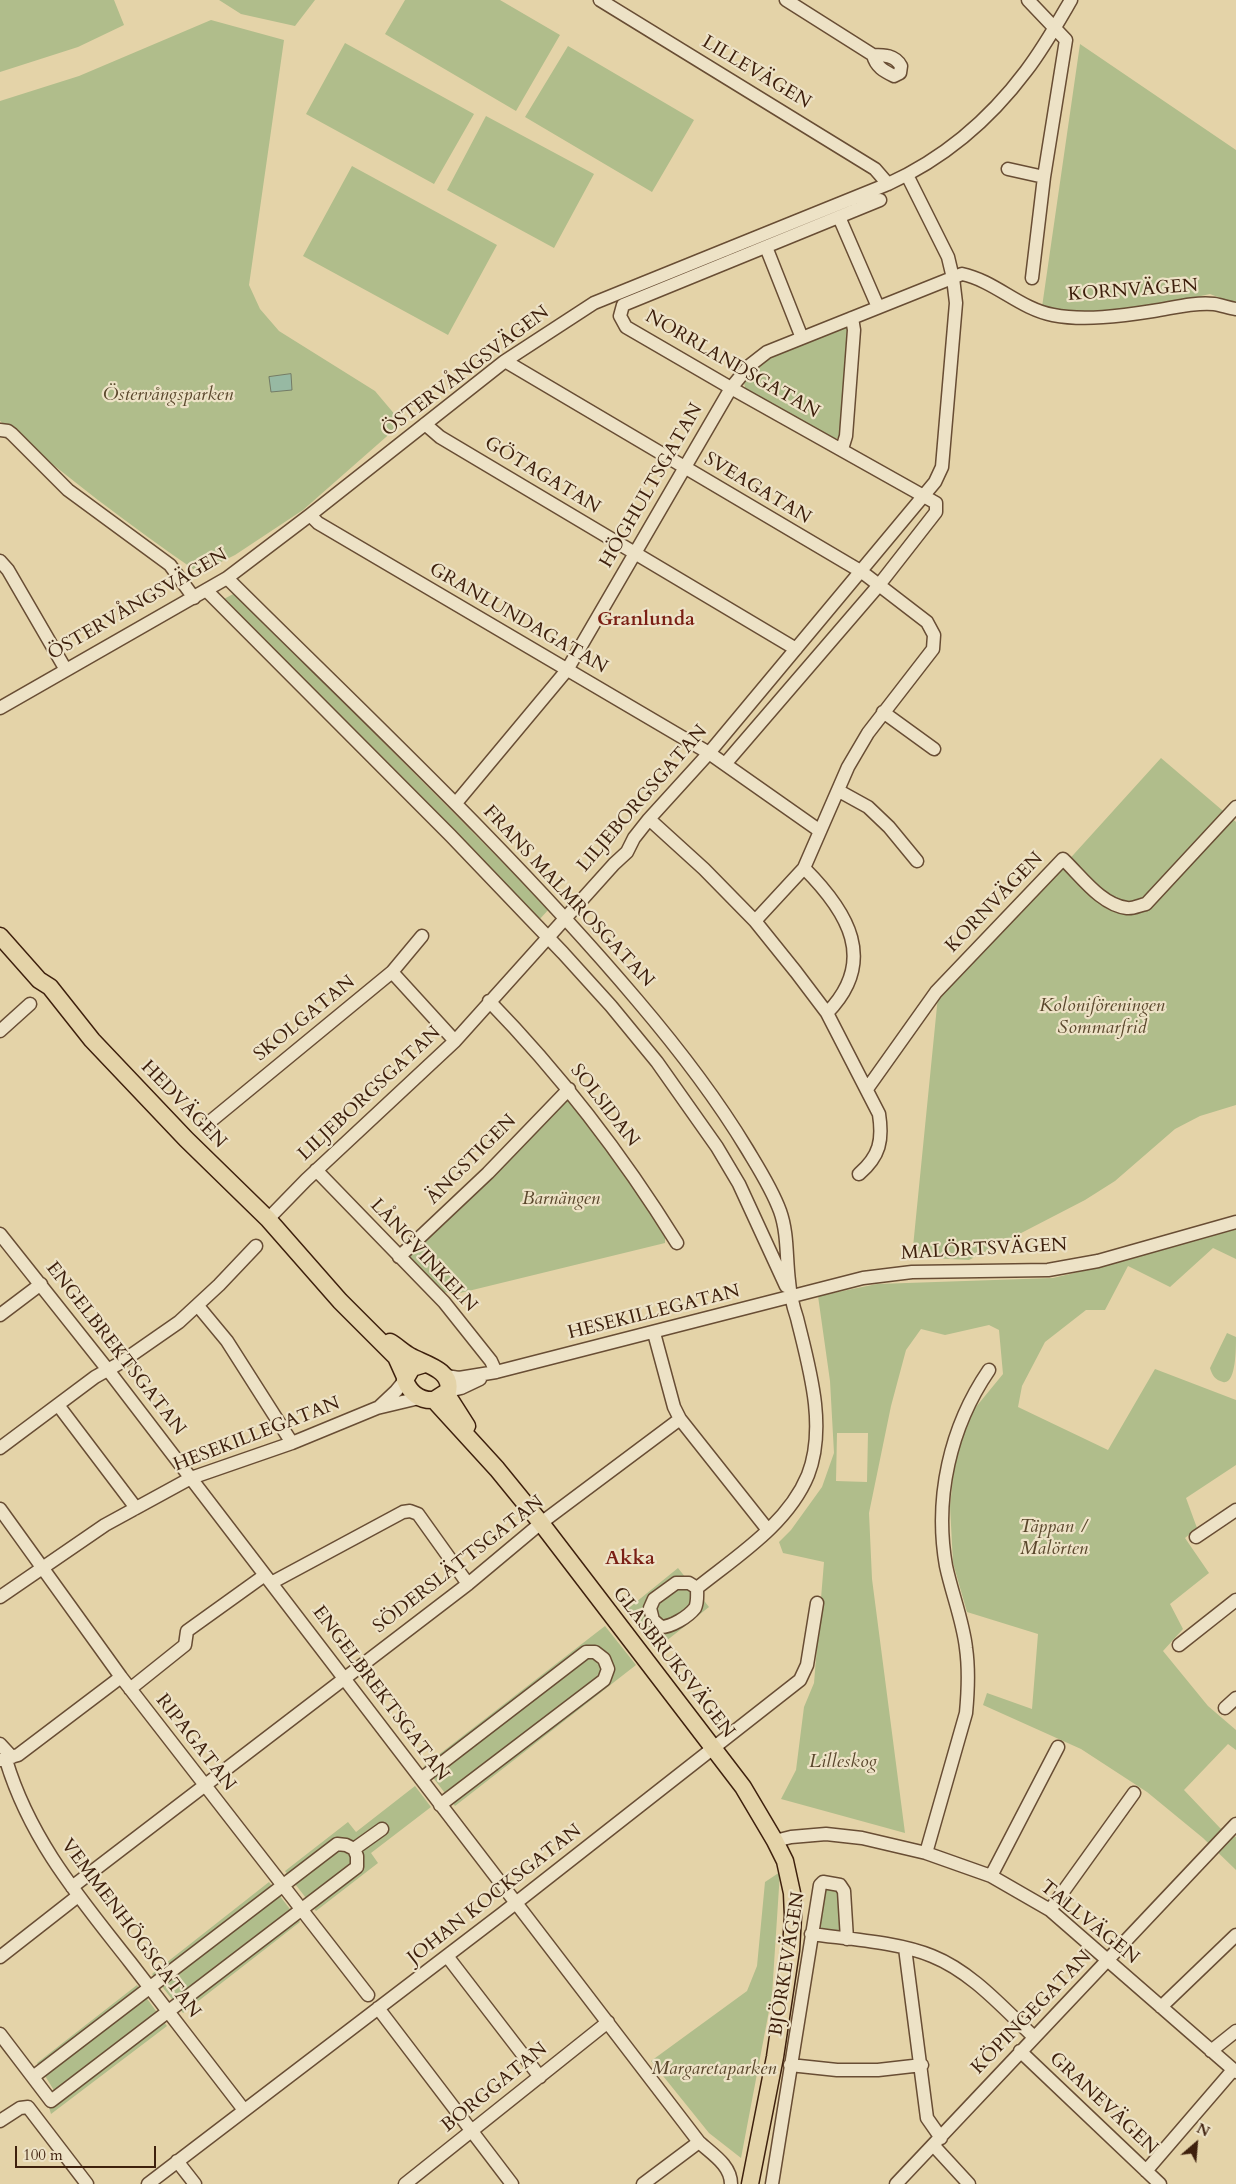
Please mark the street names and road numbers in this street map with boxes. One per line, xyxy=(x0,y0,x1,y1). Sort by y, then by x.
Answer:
street label: LILLEVÄGEN xyxy=(697,32,815,114)
street label: KORNVÄGEN xyxy=(1067,275,1199,307)
street label: ÖSTERVÅNGSVÄGEN xyxy=(378,302,554,442)
street label: NORRLANDSGATAN xyxy=(641,306,823,424)
street label: HÖGHULTSGATAN xyxy=(596,400,708,572)
street label: GÖTAGATAN xyxy=(480,432,604,520)
street label: SVEAGATAN xyxy=(699,448,815,530)
street label: ÖSTERVÅNGSVÄGEN xyxy=(44,544,232,666)
street label: GRANLUNDAGATAN xyxy=(425,559,611,679)
street label: LILJEBORGSGATAN xyxy=(573,721,713,877)
street label: FRANS MALMROSGATAN xyxy=(478,801,658,993)
street label: KORNVÄGEN xyxy=(942,848,1048,958)
street label: SKOLGATAN xyxy=(250,971,360,1067)
street label: LILJEBORGSGATAN xyxy=(294,1022,446,1166)
street label: HEDVÄGEN xyxy=(135,1056,231,1154)
street label: SOLSIDAN xyxy=(565,1060,643,1152)
street label: ÄNGSTIGEN xyxy=(422,1110,522,1210)
street label: LÅNGVINKELN xyxy=(365,1195,481,1317)
street label: MALÖRTSVÄGEN xyxy=(900,1234,1068,1266)
street label: ENGELBREKTSGATAN xyxy=(40,1258,190,1440)
street label: HESEKILLEGATAN xyxy=(566,1281,742,1345)
street label: HESEKILLEGATAN xyxy=(171,1393,343,1477)
street label: SÖDERSLÄTTSGATAN xyxy=(369,1491,549,1639)
street label: GLASBRUKSVÄGEN xyxy=(607,1583,739,1743)
street label: ENGELBREKTSGATAN xyxy=(307,1602,453,1786)
street label: RIPAGATAN xyxy=(150,1690,240,1796)
street label: JOHAN KOCKSGATAN xyxy=(403,1820,587,1970)
street label: VEMMENHÖGSGATAN xyxy=(55,1835,205,2023)
street label: TALLVÄGEN xyxy=(1035,1876,1143,1970)
street label: BJÖRKEVÄGEN xyxy=(765,1890,811,2038)
street label: KÖPINGEGATAN xyxy=(967,1946,1097,2080)
street label: BORGGATAN xyxy=(437,2038,553,2138)
street label: GRANEVÄGEN xyxy=(1044,2048,1162,2160)

